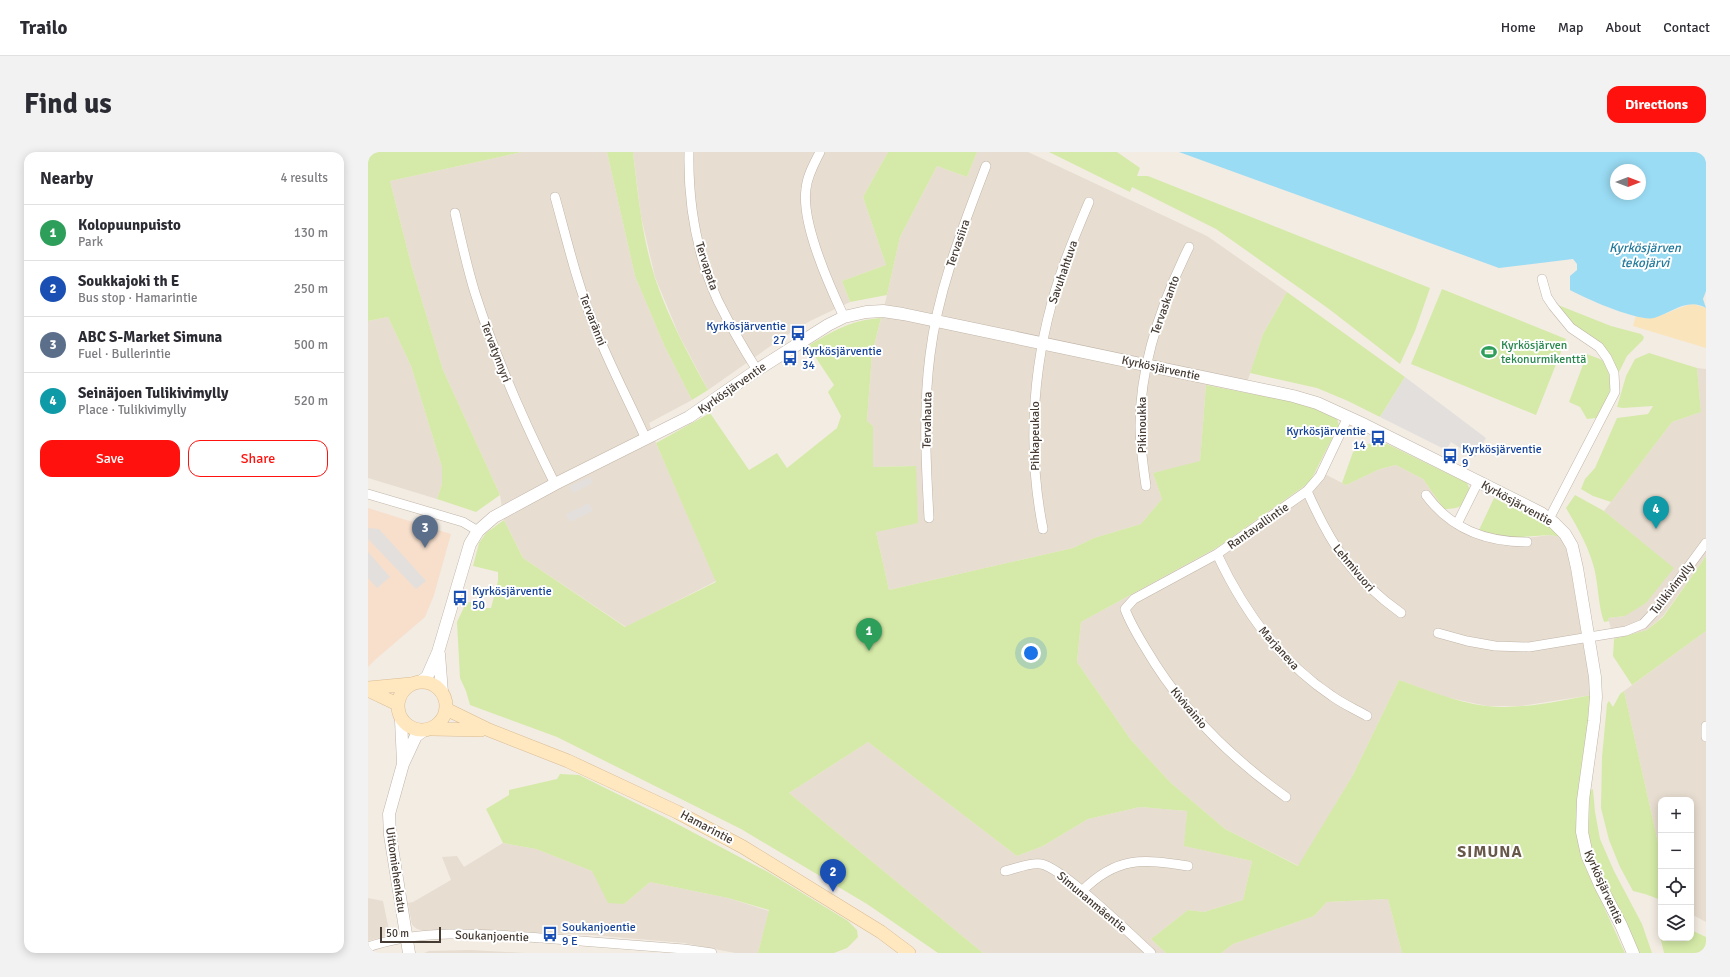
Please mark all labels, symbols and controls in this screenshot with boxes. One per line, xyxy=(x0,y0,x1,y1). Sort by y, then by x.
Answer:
text: Trailo xyxy=(20,16,67,40)
text: Home xyxy=(1501,19,1536,36)
text: Map xyxy=(1558,19,1583,36)
text: About xyxy=(1605,19,1641,36)
text: Contact xyxy=(1663,19,1710,36)
button: Directions xyxy=(1607,86,1706,123)
text: Find us xyxy=(24,87,112,121)
north arrow xyxy=(1610,164,1646,200)
text: Nearby xyxy=(40,168,93,189)
text: 4 results xyxy=(280,170,328,186)
text: Kolopuunpuisto xyxy=(78,216,181,234)
street label: Tervasiira xyxy=(943,217,974,269)
text: 1 xyxy=(49,225,57,241)
text: 130 m xyxy=(294,225,328,241)
text: Park xyxy=(78,234,103,250)
street label: Savuhahtuva xyxy=(1046,239,1081,306)
street label: Tervapata xyxy=(692,240,721,292)
water label: Kyrkösjärven tekojärvi xyxy=(1609,240,1682,271)
text: Soukkajoki th E xyxy=(78,272,179,290)
street label: Tervaskanto xyxy=(1148,274,1183,337)
text: 2 xyxy=(49,281,57,297)
text: 250 m xyxy=(294,281,328,297)
text: Bus stop · Hamarintie xyxy=(78,290,198,306)
street label: Tervaränni xyxy=(576,292,609,348)
place label: Kyrkösjärventie 27 xyxy=(706,319,786,348)
street label: Tervatynnyri xyxy=(477,320,514,384)
bus stop icon: Kyrkösjärventie 27 xyxy=(789,324,807,342)
text: ABC S-Market Simuna xyxy=(78,328,222,346)
text: 3 xyxy=(49,337,57,353)
text: 500 m xyxy=(294,337,328,353)
place label: Kyrkösjärven tekonurmikenttä xyxy=(1501,338,1586,367)
sports icon: Kyrkösjärven tekonurmikenttä xyxy=(1480,343,1498,361)
place label: Kyrkösjärventie 34 xyxy=(802,344,882,373)
text: Fuel · Bullerintie xyxy=(78,346,171,362)
bus stop icon: Kyrkösjärventie 34 xyxy=(781,349,799,367)
street label: Kyrkösjärventie xyxy=(1120,353,1202,384)
street label: Kyrkösjärventie xyxy=(695,359,769,417)
text: Seinäjoen Tulikivimylly xyxy=(78,384,229,402)
street label: Tervahauta xyxy=(920,392,935,448)
text: 4 xyxy=(49,393,57,409)
text: 520 m xyxy=(294,393,328,409)
street label: Pikinoukka xyxy=(1135,397,1150,453)
street label: Pihkapeukalo xyxy=(1028,401,1043,471)
text: Place · Tulikivimylly xyxy=(78,402,186,418)
place label: Kyrkösjärventie 14 xyxy=(1286,424,1367,453)
bus stop icon: Kyrkösjärventie 14 xyxy=(1369,429,1387,447)
button: Save xyxy=(40,440,180,477)
button: Share xyxy=(188,440,328,477)
place label: Kyrkösjärventie 9 xyxy=(1462,442,1542,471)
bus stop icon: Kyrkösjärventie 9 xyxy=(1441,447,1459,465)
street label: Kyrkösjärventie xyxy=(1478,478,1555,529)
pin: 4 xyxy=(1643,496,1669,529)
street label: Rantavallintie xyxy=(1225,500,1292,553)
pin: 3 xyxy=(412,515,438,548)
street label: Lehmivuori xyxy=(1329,542,1378,595)
street label: Tulikivimylly xyxy=(1647,558,1698,618)
place label: Kyrkösjärventie 50 xyxy=(472,584,552,613)
bus stop icon: Kyrkösjärventie 50 xyxy=(451,589,469,607)
pin: 1 xyxy=(856,618,882,651)
street label: Marjaneva xyxy=(1255,623,1302,673)
your location xyxy=(1021,643,1041,663)
street label: Kivivainio xyxy=(1167,685,1210,732)
map controls xyxy=(1658,797,1694,941)
button: + xyxy=(1658,797,1694,833)
street label: Hamarintie xyxy=(678,807,736,848)
street label: Uittomiehenkatu xyxy=(382,826,409,914)
button: − xyxy=(1658,833,1694,869)
district label: SIMUNA xyxy=(1457,842,1523,862)
street label: Kyrkösjärventie xyxy=(1580,848,1627,927)
pin: 2 xyxy=(820,859,846,892)
street label: Simunanmäentie xyxy=(1054,869,1130,936)
button: locate xyxy=(1658,869,1694,905)
button: layers xyxy=(1658,905,1694,941)
place label: Soukanjoentie 9 E xyxy=(562,920,636,949)
scale bar xyxy=(380,925,441,944)
bus stop icon: Soukanjoentie 9 E xyxy=(541,925,559,943)
text: 50 m xyxy=(386,927,409,940)
street label: Soukanjoentie xyxy=(455,928,529,945)

